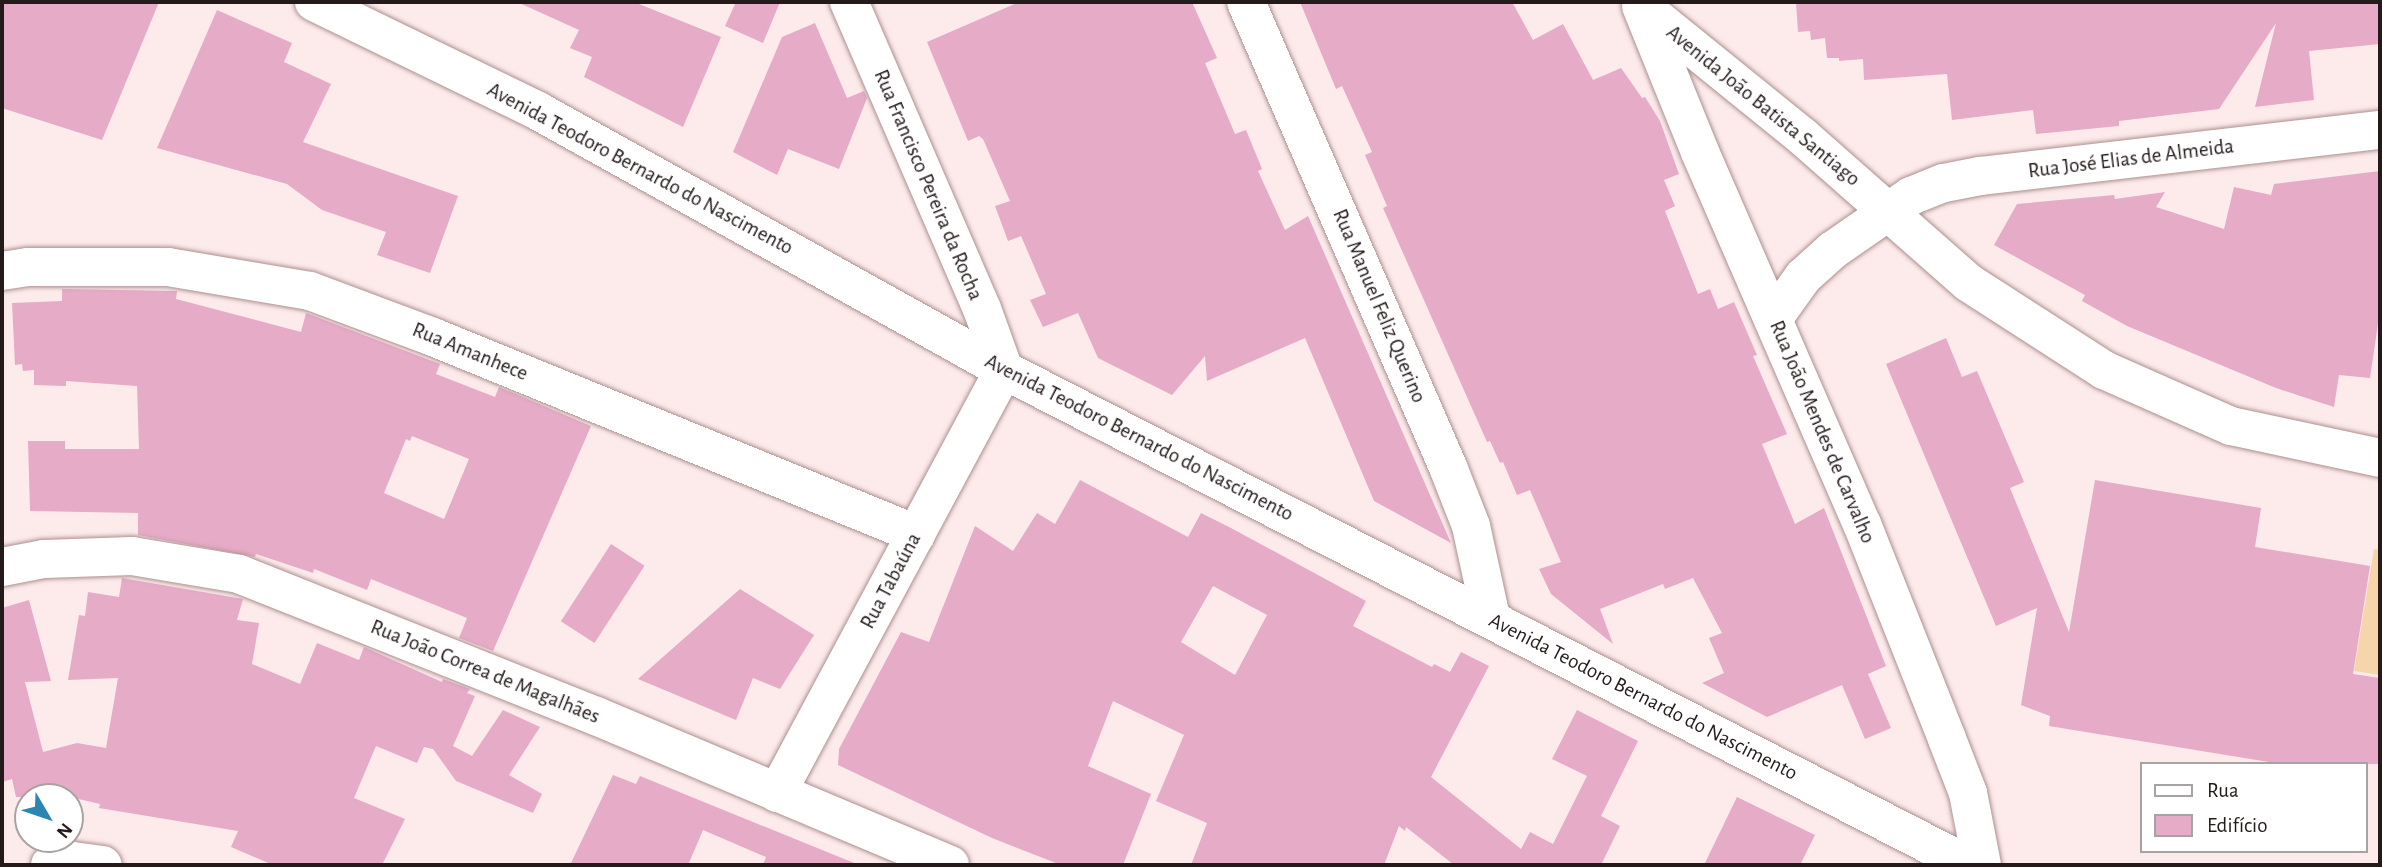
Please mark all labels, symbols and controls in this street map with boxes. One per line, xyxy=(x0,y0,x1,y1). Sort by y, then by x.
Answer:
street label: Avenida João Batista Santiago xyxy=(1661,20,1865,192)
street label: Rua Francisco Pereira da Rocha xyxy=(868,66,988,304)
street label: Avenida Teodoro Bernardo do Nascimento xyxy=(483,77,797,261)
street label: Rua José Elias de Almeida xyxy=(2027,134,2235,184)
street label: Rua Manuel Feliz Querino xyxy=(1327,205,1431,407)
street label: Rua Amanhece xyxy=(408,317,532,387)
street label: Rua João Mendes de Carvalho xyxy=(1764,317,1880,547)
street label: Avenida Teodoro Bernardo do Nascimento xyxy=(981,349,1297,527)
street label: Rua Tabaúna xyxy=(855,529,927,633)
street label: Avenida Teodoro Bernardo do Nascimento xyxy=(1485,608,1801,786)
street label: Rua João Correa de Magalhães xyxy=(367,614,603,730)
legend xyxy=(2140,762,2368,853)
text: Rua xyxy=(2207,780,2239,801)
north arrow xyxy=(14,783,84,853)
text: Edifício xyxy=(2207,815,2267,836)
text: N xyxy=(53,819,76,841)

